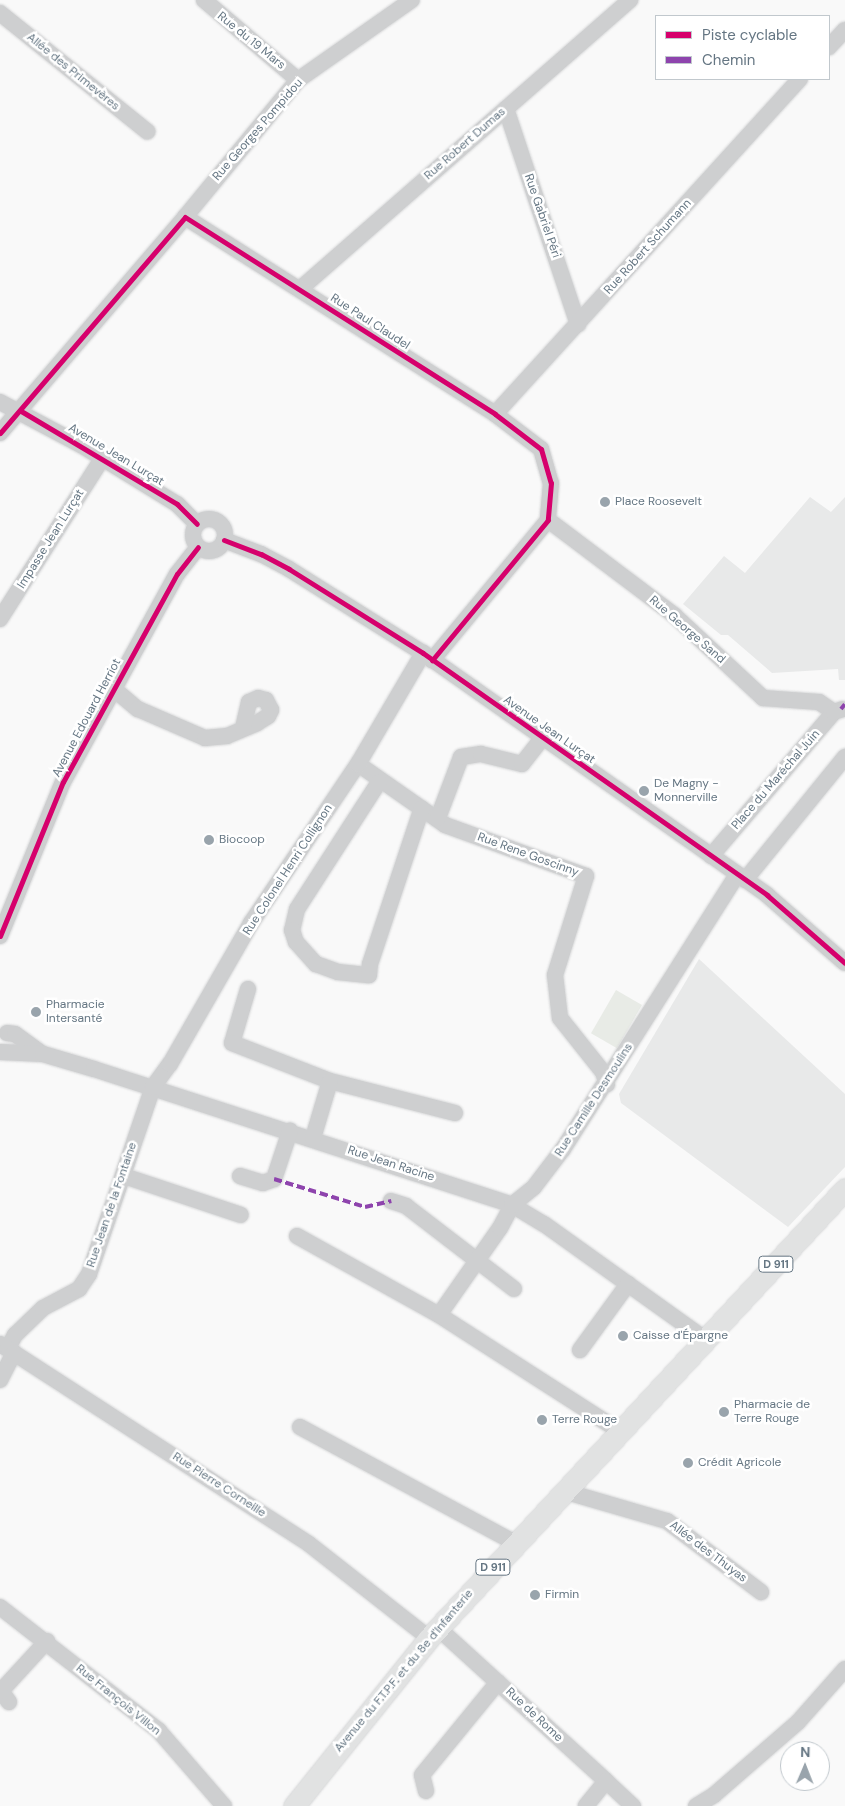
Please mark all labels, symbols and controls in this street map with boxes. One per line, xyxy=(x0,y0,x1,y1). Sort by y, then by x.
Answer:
street label: Rue du 19 Mars xyxy=(214,9,288,73)
legend xyxy=(655,15,830,80)
text: Piste cyclable xyxy=(702,25,797,45)
street label: Allée des Primevères xyxy=(24,30,122,114)
text: Chemin xyxy=(702,50,755,70)
street label: Rue Georges Pompidou xyxy=(210,76,306,184)
street label: Rue Robert Dumas xyxy=(421,105,509,183)
street label: Rue Gabriel Péri xyxy=(521,172,563,260)
street label: Rue Robert Schumann xyxy=(601,196,695,298)
street label: Rue Paul Claudel xyxy=(328,291,412,353)
street label: Avenue Jean Lurçat xyxy=(66,421,166,489)
street label: Impasse Jean Lurçat xyxy=(15,487,87,591)
place label: Place Roosevelt xyxy=(615,495,702,509)
marker: Place Roosevelt xyxy=(599,496,611,508)
street label: Rue George Sand xyxy=(646,593,728,667)
street label: Avenue Edouard Herriot xyxy=(50,656,124,780)
street label: Avenue Jean Lurçat xyxy=(500,693,598,767)
street label: Place du Maréchal Juin xyxy=(729,727,823,833)
place label: De Magny - Monnerville xyxy=(654,777,719,805)
marker: De Magny - Monnerville xyxy=(638,785,650,797)
street label: Rue Colonel Henri Collignon xyxy=(240,802,336,938)
street label: Rue Rene Goscinny xyxy=(475,830,581,880)
place label: Biocoop xyxy=(219,833,265,847)
marker: Biocoop xyxy=(203,834,215,846)
place label: Pharmacie Intersanté xyxy=(46,998,105,1026)
marker: Pharmacie Intersanté xyxy=(30,1006,42,1018)
street label: Rue Camille Desmoulins xyxy=(552,1041,636,1159)
street label: Rue Jean de la Fontaine xyxy=(84,1141,140,1269)
street label: Rue Jean Racine xyxy=(346,1143,436,1185)
road number: D 911 xyxy=(757,1256,795,1272)
place label: Caisse d'Épargne xyxy=(633,1329,728,1343)
marker: Caisse d'Épargne xyxy=(617,1330,629,1342)
place label: Pharmacie de Terre Rouge xyxy=(734,1398,810,1426)
marker: Pharmacie de Terre Rouge xyxy=(718,1406,730,1418)
place label: Terre Rouge xyxy=(552,1413,617,1427)
marker: Terre Rouge xyxy=(536,1414,548,1426)
street label: Rue Pierre Corneille xyxy=(170,1449,268,1521)
place label: Crédit Agricole xyxy=(698,1456,781,1470)
marker: Crédit Agricole xyxy=(682,1457,694,1469)
street label: Allée des Thuyas xyxy=(667,1518,749,1586)
road number: D 911 xyxy=(474,1558,512,1575)
street label: Avenue du F.T.P.F. et du 8e d'Infanterie xyxy=(332,1587,476,1755)
place label: Firmin xyxy=(545,1588,579,1602)
marker: Firmin xyxy=(529,1589,541,1601)
street label: Rue François Villon xyxy=(73,1661,163,1739)
street label: Rue de Rome xyxy=(502,1685,566,1745)
north arrow xyxy=(780,1741,830,1791)
text: N xyxy=(800,1743,811,1761)

